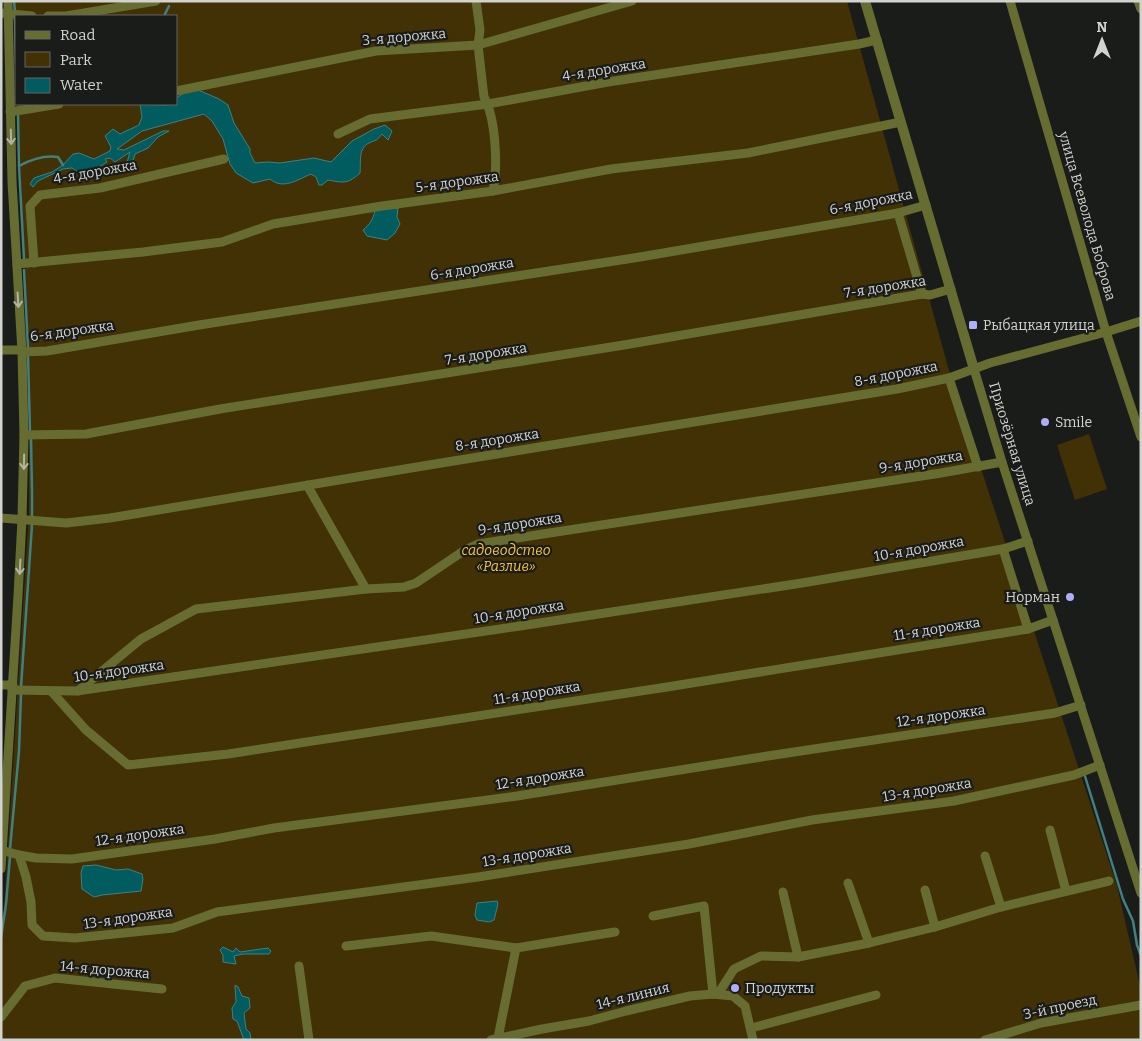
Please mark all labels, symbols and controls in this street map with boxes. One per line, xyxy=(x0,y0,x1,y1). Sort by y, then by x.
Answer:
legend xyxy=(15,15,178,105)
north arrow xyxy=(1077,15,1127,65)
text: N xyxy=(1097,19,1108,36)
street label: 3-я дорожка xyxy=(361,25,447,49)
text: Road xyxy=(60,26,95,44)
text: Park xyxy=(60,51,92,69)
street label: 4-я дорожка xyxy=(561,55,647,85)
text: Water xyxy=(60,76,103,94)
street label: улица Всеволода Боброва xyxy=(1054,128,1119,303)
one-way arrow xyxy=(6,129,15,145)
street label: 4-я дорожка xyxy=(52,156,138,188)
street label: 5-я дорожка xyxy=(414,168,500,196)
street label: 6-я дорожка xyxy=(828,186,914,218)
street label: 6-я дорожка xyxy=(429,254,515,284)
street label: 7-я дорожка xyxy=(843,272,927,302)
one-way arrow xyxy=(14,292,23,308)
street label: 6-я дорожка xyxy=(29,317,115,345)
place label: Рыбацкая улица xyxy=(983,317,1095,334)
marker: Рыбацкая улица xyxy=(967,319,979,331)
street label: 7-я дорожка xyxy=(444,339,528,369)
street label: 8-я дорожка xyxy=(853,358,939,390)
street label: Приозёрная улица xyxy=(985,380,1039,508)
place label: Smile xyxy=(1055,414,1092,431)
marker: Smile xyxy=(1039,416,1051,428)
street label: 8-я дорожка xyxy=(454,425,540,455)
street label: 9-я дорожка xyxy=(878,447,964,477)
one-way arrow xyxy=(19,454,28,470)
street label: 9-я дорожка xyxy=(477,509,563,539)
street label: 10-я дорожка xyxy=(873,533,966,565)
park label: садоводство «Разлив» xyxy=(461,542,551,575)
one-way arrow xyxy=(15,559,24,575)
place label: Норман xyxy=(1005,589,1060,606)
marker: Норман xyxy=(1064,591,1076,603)
street label: 10-я дорожка xyxy=(473,596,566,628)
street label: 11-я дорожка xyxy=(892,614,982,644)
street label: 10-я дорожка xyxy=(73,656,166,686)
street label: 11-я дорожка xyxy=(492,678,582,708)
street label: 12-я дорожка xyxy=(895,701,987,731)
street label: 12-я дорожка xyxy=(494,763,586,793)
street label: 13-я дорожка xyxy=(881,775,973,805)
street label: 12-я дорожка xyxy=(94,820,186,850)
street label: 13-я дорожка xyxy=(481,840,573,870)
street label: 13-я дорожка xyxy=(82,903,174,933)
street label: 14-я дорожка xyxy=(59,958,151,982)
street label: 14-я линия xyxy=(595,979,671,1013)
place label: Продукты xyxy=(745,980,814,997)
marker: Продукты xyxy=(729,982,741,994)
street label: 3-й проезд xyxy=(1022,991,1099,1023)

